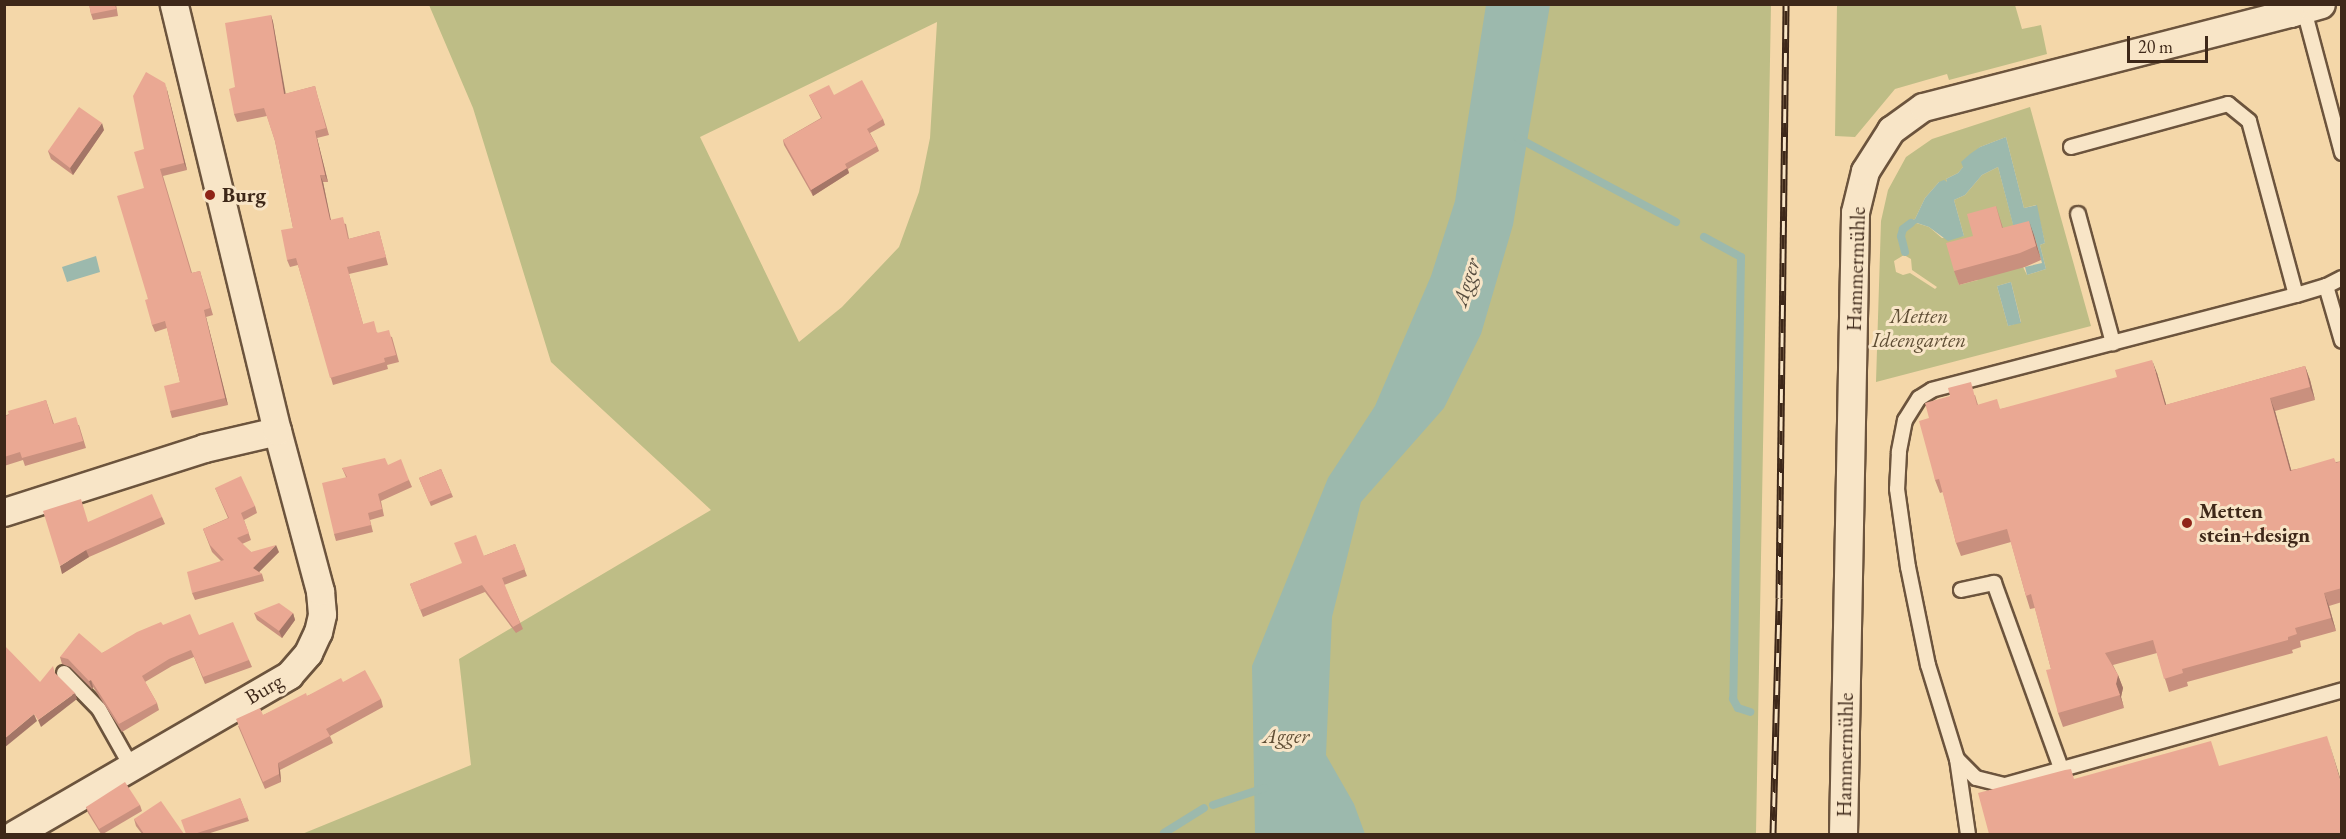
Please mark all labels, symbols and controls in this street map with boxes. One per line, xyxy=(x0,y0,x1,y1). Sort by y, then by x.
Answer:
scale bar xyxy=(2130,24,2211,62)
text: 20 m xyxy=(2138,35,2173,58)
place label: Burg xyxy=(222,182,266,208)
marker: Burg xyxy=(203,188,217,202)
street label: Hammermühle xyxy=(1841,206,1871,332)
water label: Agger xyxy=(1446,255,1486,309)
park label: Metten Ideengarten xyxy=(1872,303,1966,353)
place label: Metten stein+design xyxy=(2199,498,2310,548)
marker: Metten stein+design xyxy=(2180,516,2194,530)
street label: Burg xyxy=(241,668,287,710)
street label: Hammermühle xyxy=(1831,692,1859,818)
park label: Agger xyxy=(1263,723,1309,749)

